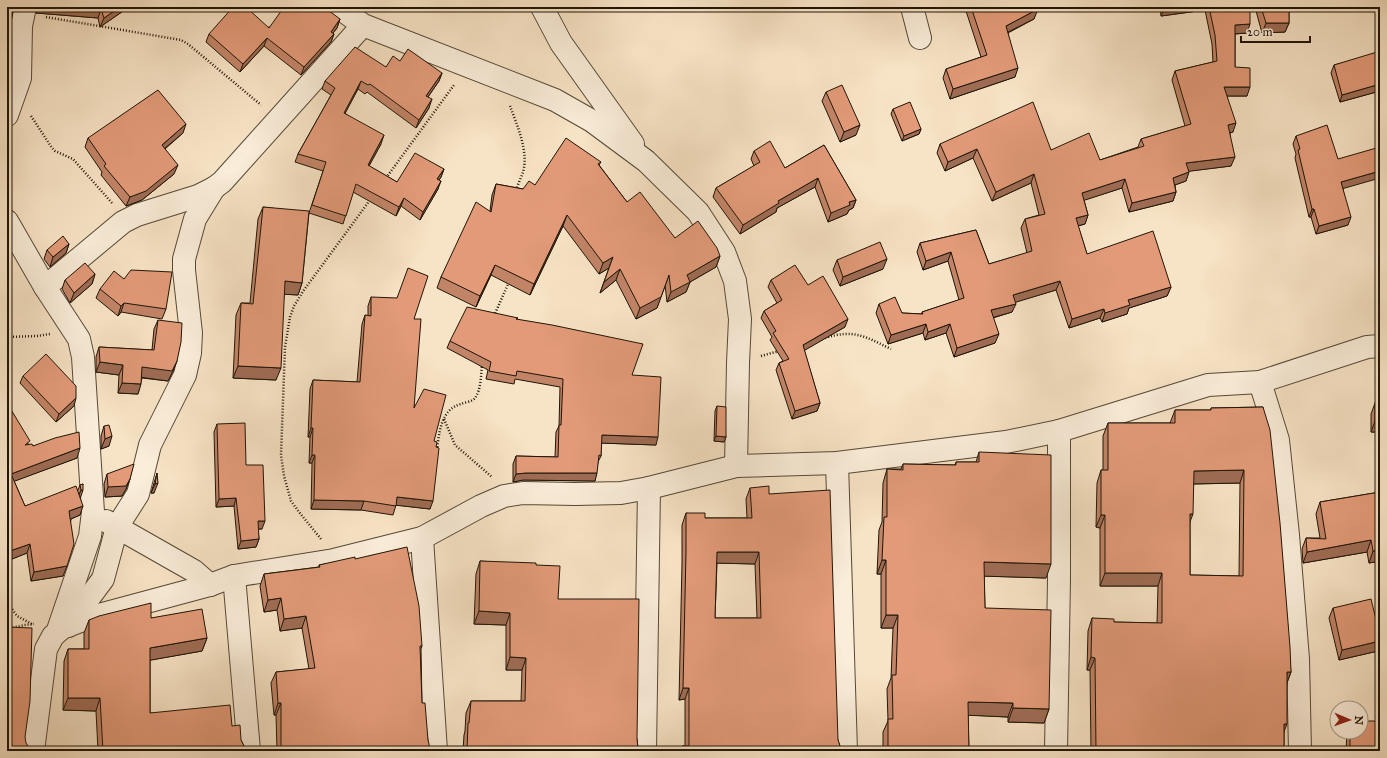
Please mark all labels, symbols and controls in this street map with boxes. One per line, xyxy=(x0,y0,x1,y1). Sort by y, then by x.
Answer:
scale bar xyxy=(1241,18,1310,44)
text: 20 m xyxy=(1247,25,1273,39)
north arrow xyxy=(1329,700,1369,740)
text: N xyxy=(1352,715,1365,726)

